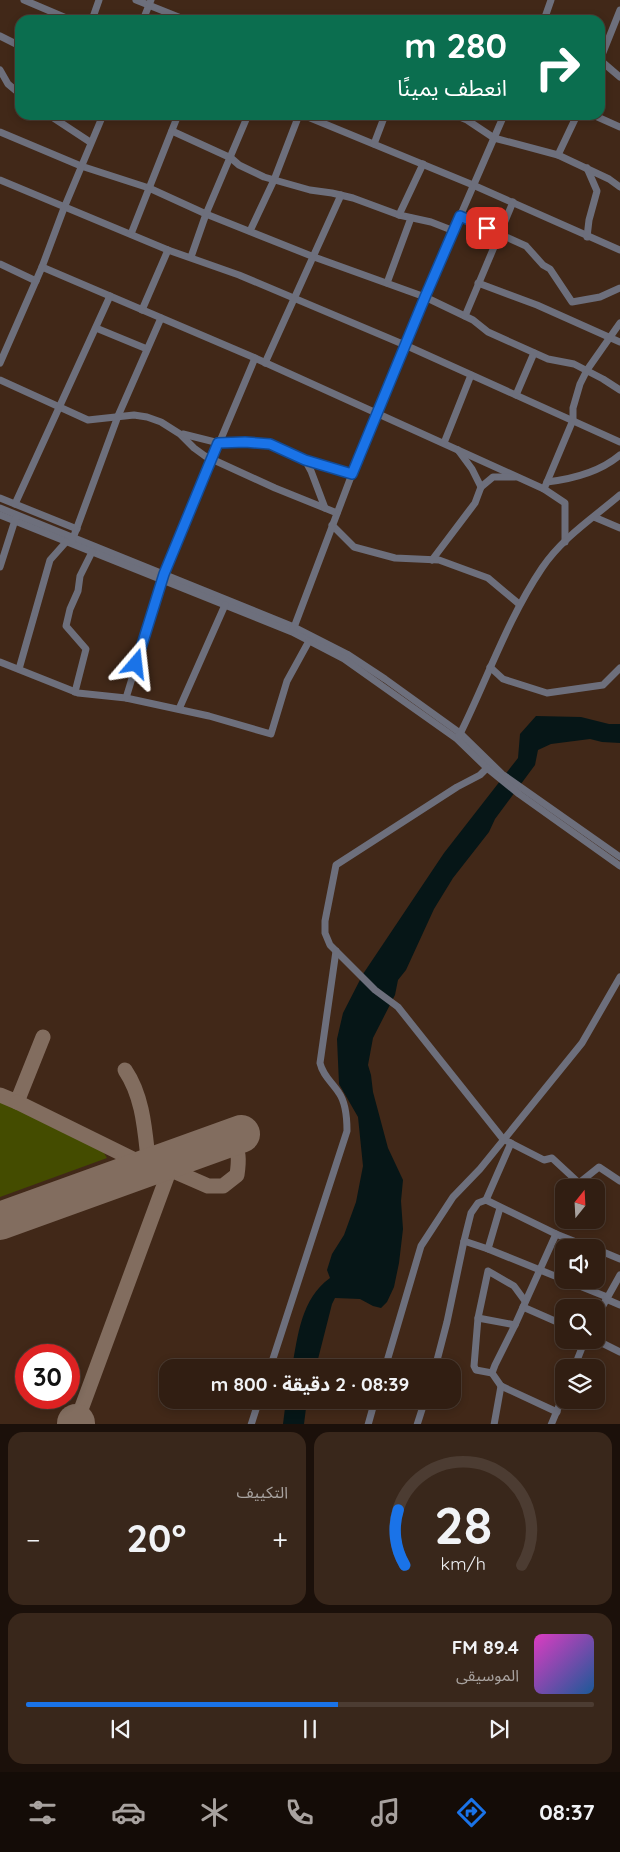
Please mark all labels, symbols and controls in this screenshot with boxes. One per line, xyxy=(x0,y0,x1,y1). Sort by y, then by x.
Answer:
text: 280 m xyxy=(404,23,507,67)
icon: right xyxy=(525,35,590,100)
text: انعطف يمينًا xyxy=(397,74,507,102)
pin xyxy=(466,207,508,249)
icon: arrive xyxy=(473,214,501,242)
position arrow xyxy=(109,637,161,689)
north arrow xyxy=(555,1179,605,1229)
map controls xyxy=(555,1179,605,1409)
button: sound xyxy=(555,1239,605,1289)
button: search xyxy=(555,1299,605,1349)
speed limit sign: 30 xyxy=(15,1344,80,1409)
button: layers xyxy=(555,1359,605,1409)
text: 08:39 · 2 دقيقة · 800 m xyxy=(211,1372,409,1396)
text: التكييف xyxy=(236,1482,288,1502)
text: 28 xyxy=(434,1492,492,1557)
text: 20° xyxy=(126,1514,186,1562)
text: − xyxy=(26,1522,41,1557)
text: + xyxy=(272,1522,288,1557)
text: km/h xyxy=(440,1552,486,1574)
text: 89.4 FM xyxy=(452,1635,519,1659)
text: الموسيقى xyxy=(456,1665,519,1685)
icon: previous xyxy=(107,1715,135,1743)
icon: pause xyxy=(296,1715,324,1743)
icon: next xyxy=(485,1715,513,1743)
icon: filters xyxy=(25,1795,60,1830)
icon: car xyxy=(111,1795,146,1830)
icon: climate xyxy=(197,1795,232,1830)
icon: phone xyxy=(282,1795,317,1830)
icon: music xyxy=(368,1795,403,1830)
icon: directions xyxy=(454,1795,489,1830)
text: 08:37 xyxy=(539,1798,595,1826)

